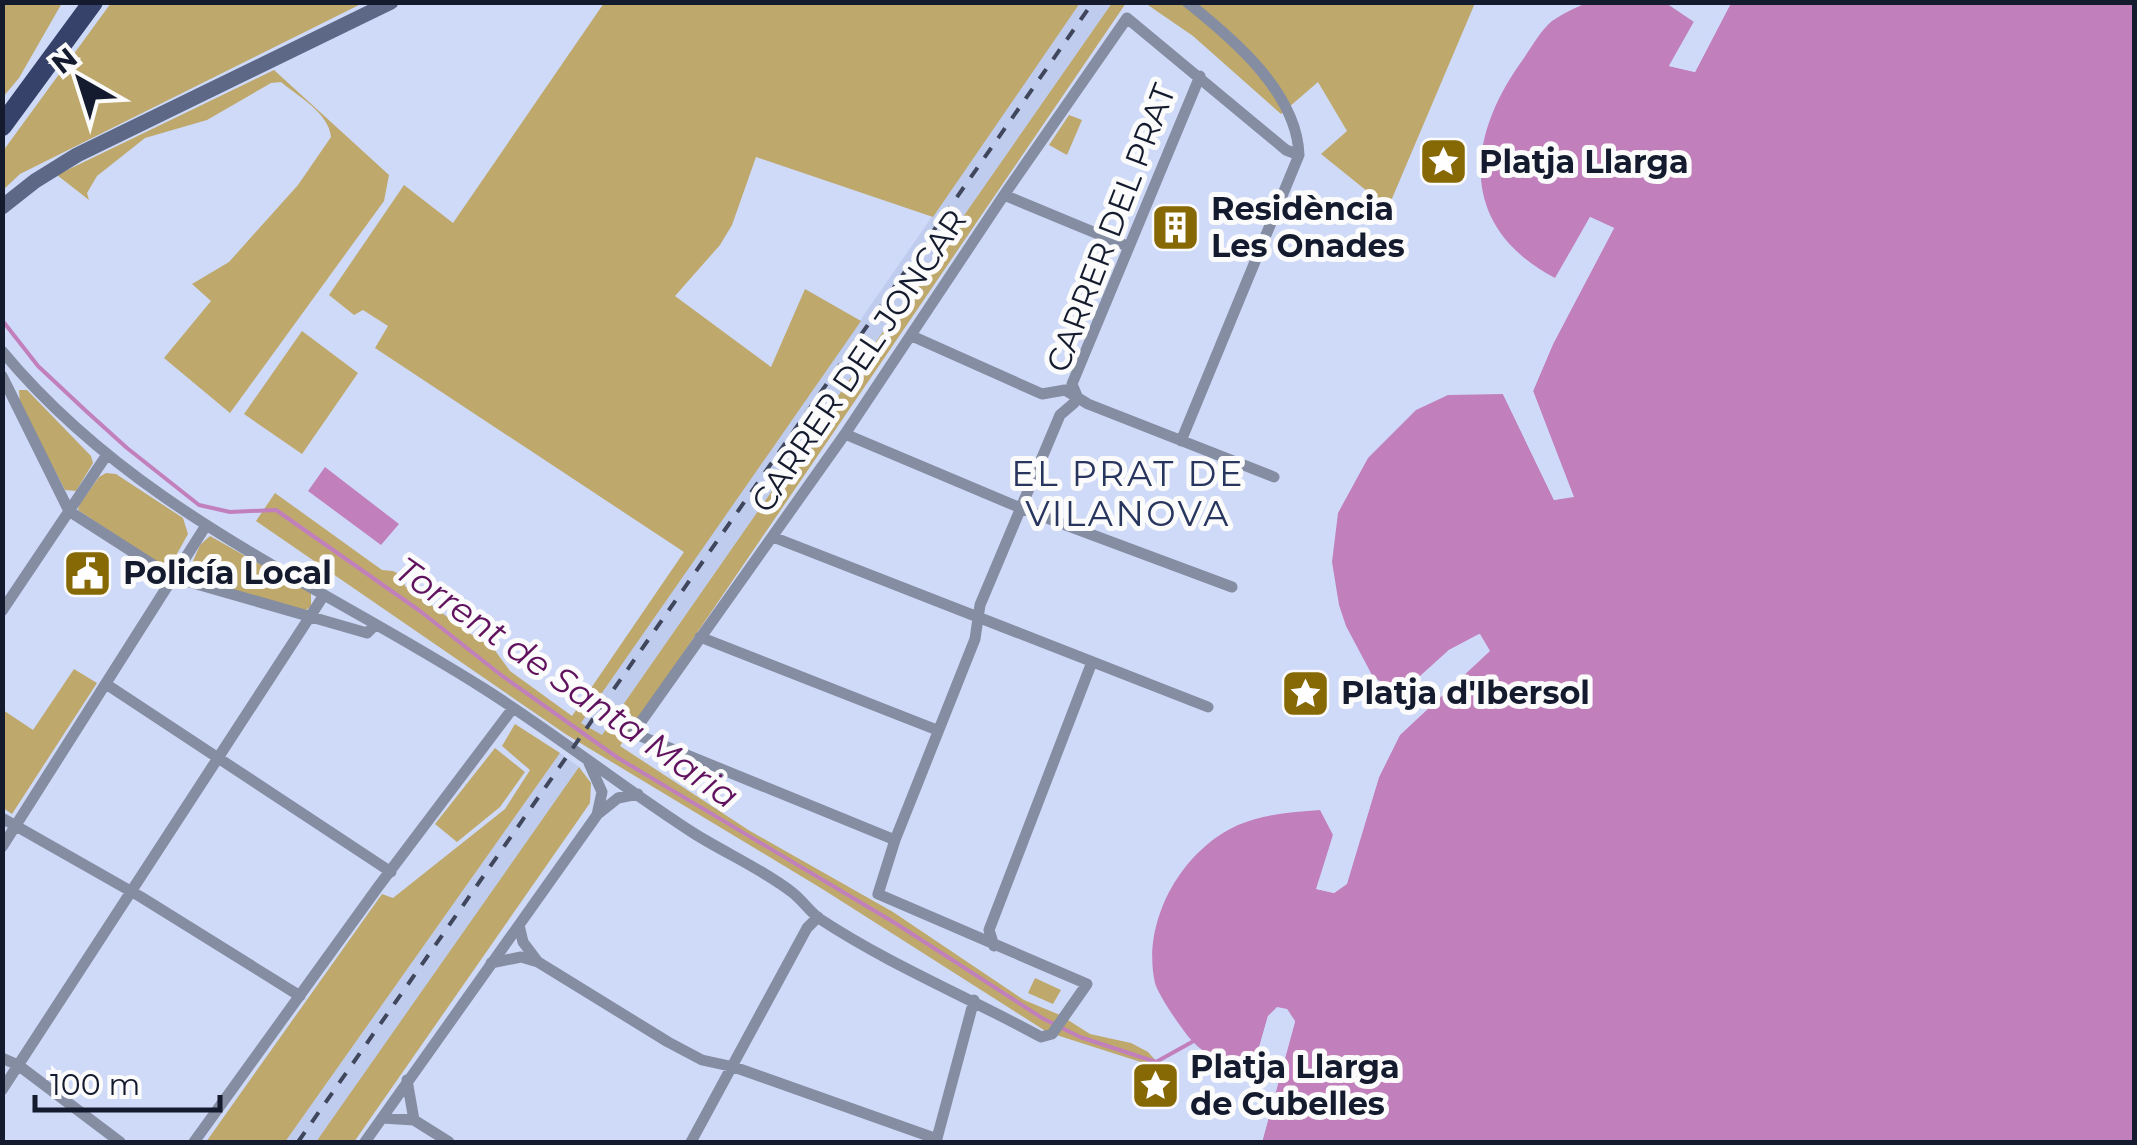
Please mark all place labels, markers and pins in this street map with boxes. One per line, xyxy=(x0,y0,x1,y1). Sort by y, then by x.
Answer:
place icon: Platja Llarga xyxy=(1418,136,1470,188)
place label: Platja Llarga xyxy=(1479,142,1689,181)
place label: Residència Les Onades xyxy=(1211,189,1405,265)
building icon: Residència Les Onades xyxy=(1150,201,1202,253)
public building icon: Policía Local xyxy=(62,547,114,599)
place label: Policía Local xyxy=(123,553,332,592)
place icon: Platja d'Ibersol xyxy=(1280,667,1332,719)
place label: Platja d'Ibersol xyxy=(1341,673,1590,712)
place label: Platja Llarga de Cubelles xyxy=(1190,1047,1400,1123)
place icon: Platja Llarga de Cubelles xyxy=(1129,1059,1181,1111)

